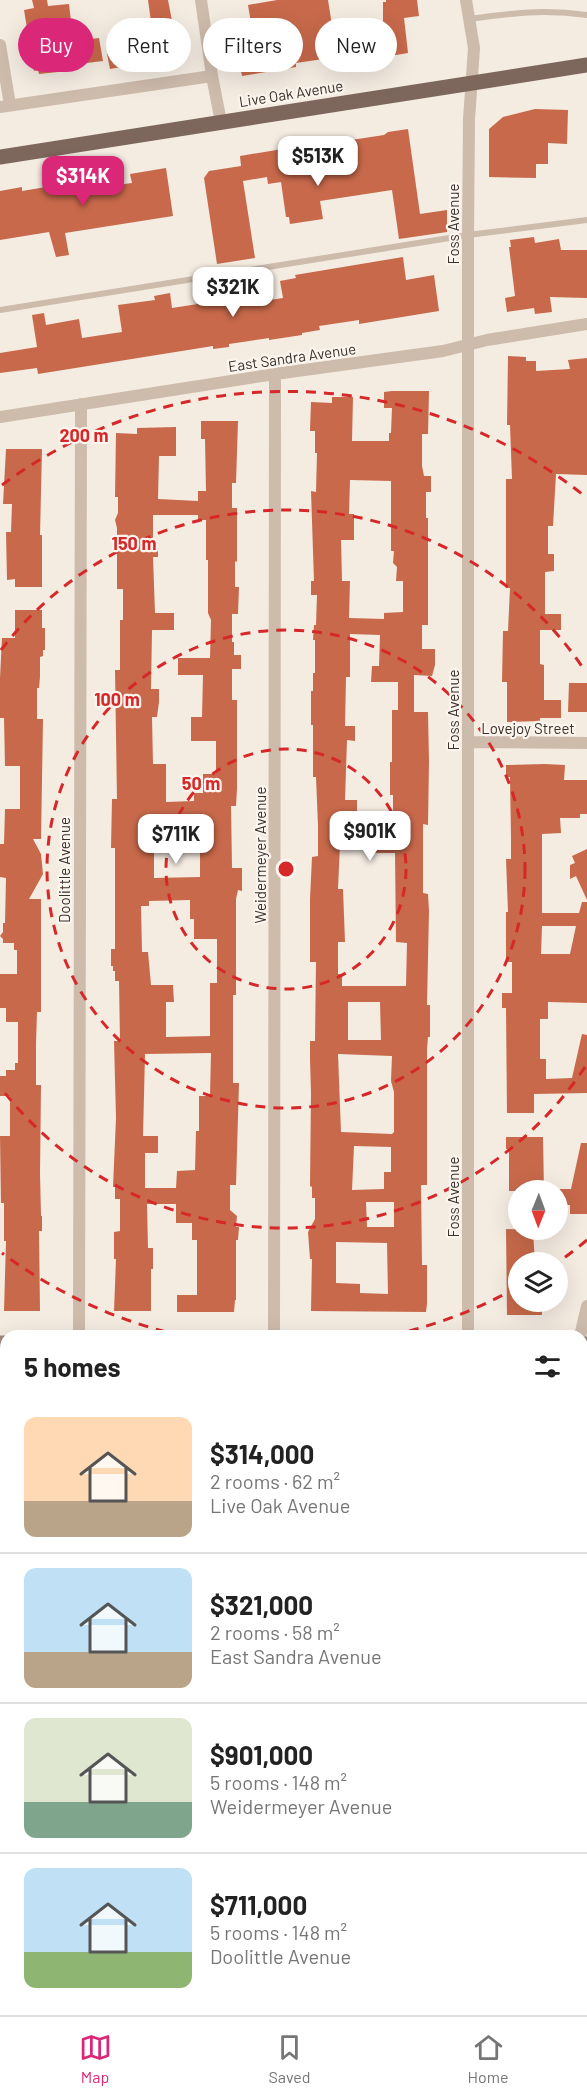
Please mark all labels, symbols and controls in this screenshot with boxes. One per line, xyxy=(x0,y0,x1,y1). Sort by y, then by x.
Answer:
chip: Buy xyxy=(18,18,94,72)
chip: Rent xyxy=(106,18,191,72)
chip: Filters xyxy=(203,18,303,72)
chip: New xyxy=(315,18,397,72)
street label: Live Oak Avenue xyxy=(238,76,344,110)
pin: $513K xyxy=(276,136,360,187)
text: $513K xyxy=(292,143,344,167)
pin: $314K xyxy=(41,156,125,207)
text: $314K xyxy=(56,163,110,187)
street label: Foss Avenue xyxy=(444,184,462,264)
pin: $321K xyxy=(191,267,275,318)
text: $321K xyxy=(207,274,259,298)
street label: East Sandra Avenue xyxy=(227,339,357,375)
text: 200 m xyxy=(59,424,109,446)
text: 150 m xyxy=(112,532,156,554)
street label: Foss Avenue xyxy=(444,670,462,750)
text: 100 m xyxy=(94,688,140,710)
street label: Lovejoy Street xyxy=(481,719,575,737)
text: 50 m xyxy=(182,772,220,794)
street label: Weidermeyer Avenue xyxy=(251,787,269,923)
pin: $901K xyxy=(328,811,412,862)
pin: $711K xyxy=(134,814,218,865)
street label: Doolittle Avenue xyxy=(55,817,73,923)
text: $901K xyxy=(344,818,396,842)
text: $711K xyxy=(152,821,200,845)
centre of rings xyxy=(276,859,296,879)
street label: Foss Avenue xyxy=(444,1157,462,1237)
north arrow xyxy=(508,1180,568,1240)
map controls xyxy=(508,1180,568,1312)
button: layers xyxy=(508,1252,568,1312)
icon: filters xyxy=(531,1350,564,1383)
text: 5 homes xyxy=(24,1351,121,1382)
text: $314,000 xyxy=(210,1438,314,1469)
icon: home xyxy=(72,1441,144,1513)
text: 2 rooms · 62 m² xyxy=(210,1469,340,1493)
text: Live Oak Avenue xyxy=(210,1493,350,1517)
text: $321,000 xyxy=(210,1589,313,1620)
icon: home xyxy=(72,1592,144,1664)
text: 2 rooms · 58 m² xyxy=(210,1620,340,1644)
text: East Sandra Avenue xyxy=(210,1644,382,1668)
text: $901,000 xyxy=(210,1739,313,1770)
icon: home xyxy=(72,1742,144,1814)
text: 5 rooms · 148 m² xyxy=(210,1770,347,1794)
text: Weidermeyer Avenue xyxy=(210,1794,392,1818)
text: $711,000 xyxy=(210,1889,307,1920)
icon: home xyxy=(72,1892,144,1964)
text: 5 rooms · 148 m² xyxy=(210,1920,347,1944)
text: Doolittle Avenue xyxy=(210,1944,351,1968)
tab: Map xyxy=(79,2031,112,2086)
tab: Saved xyxy=(269,2031,311,2086)
tab: Home xyxy=(468,2031,508,2086)

